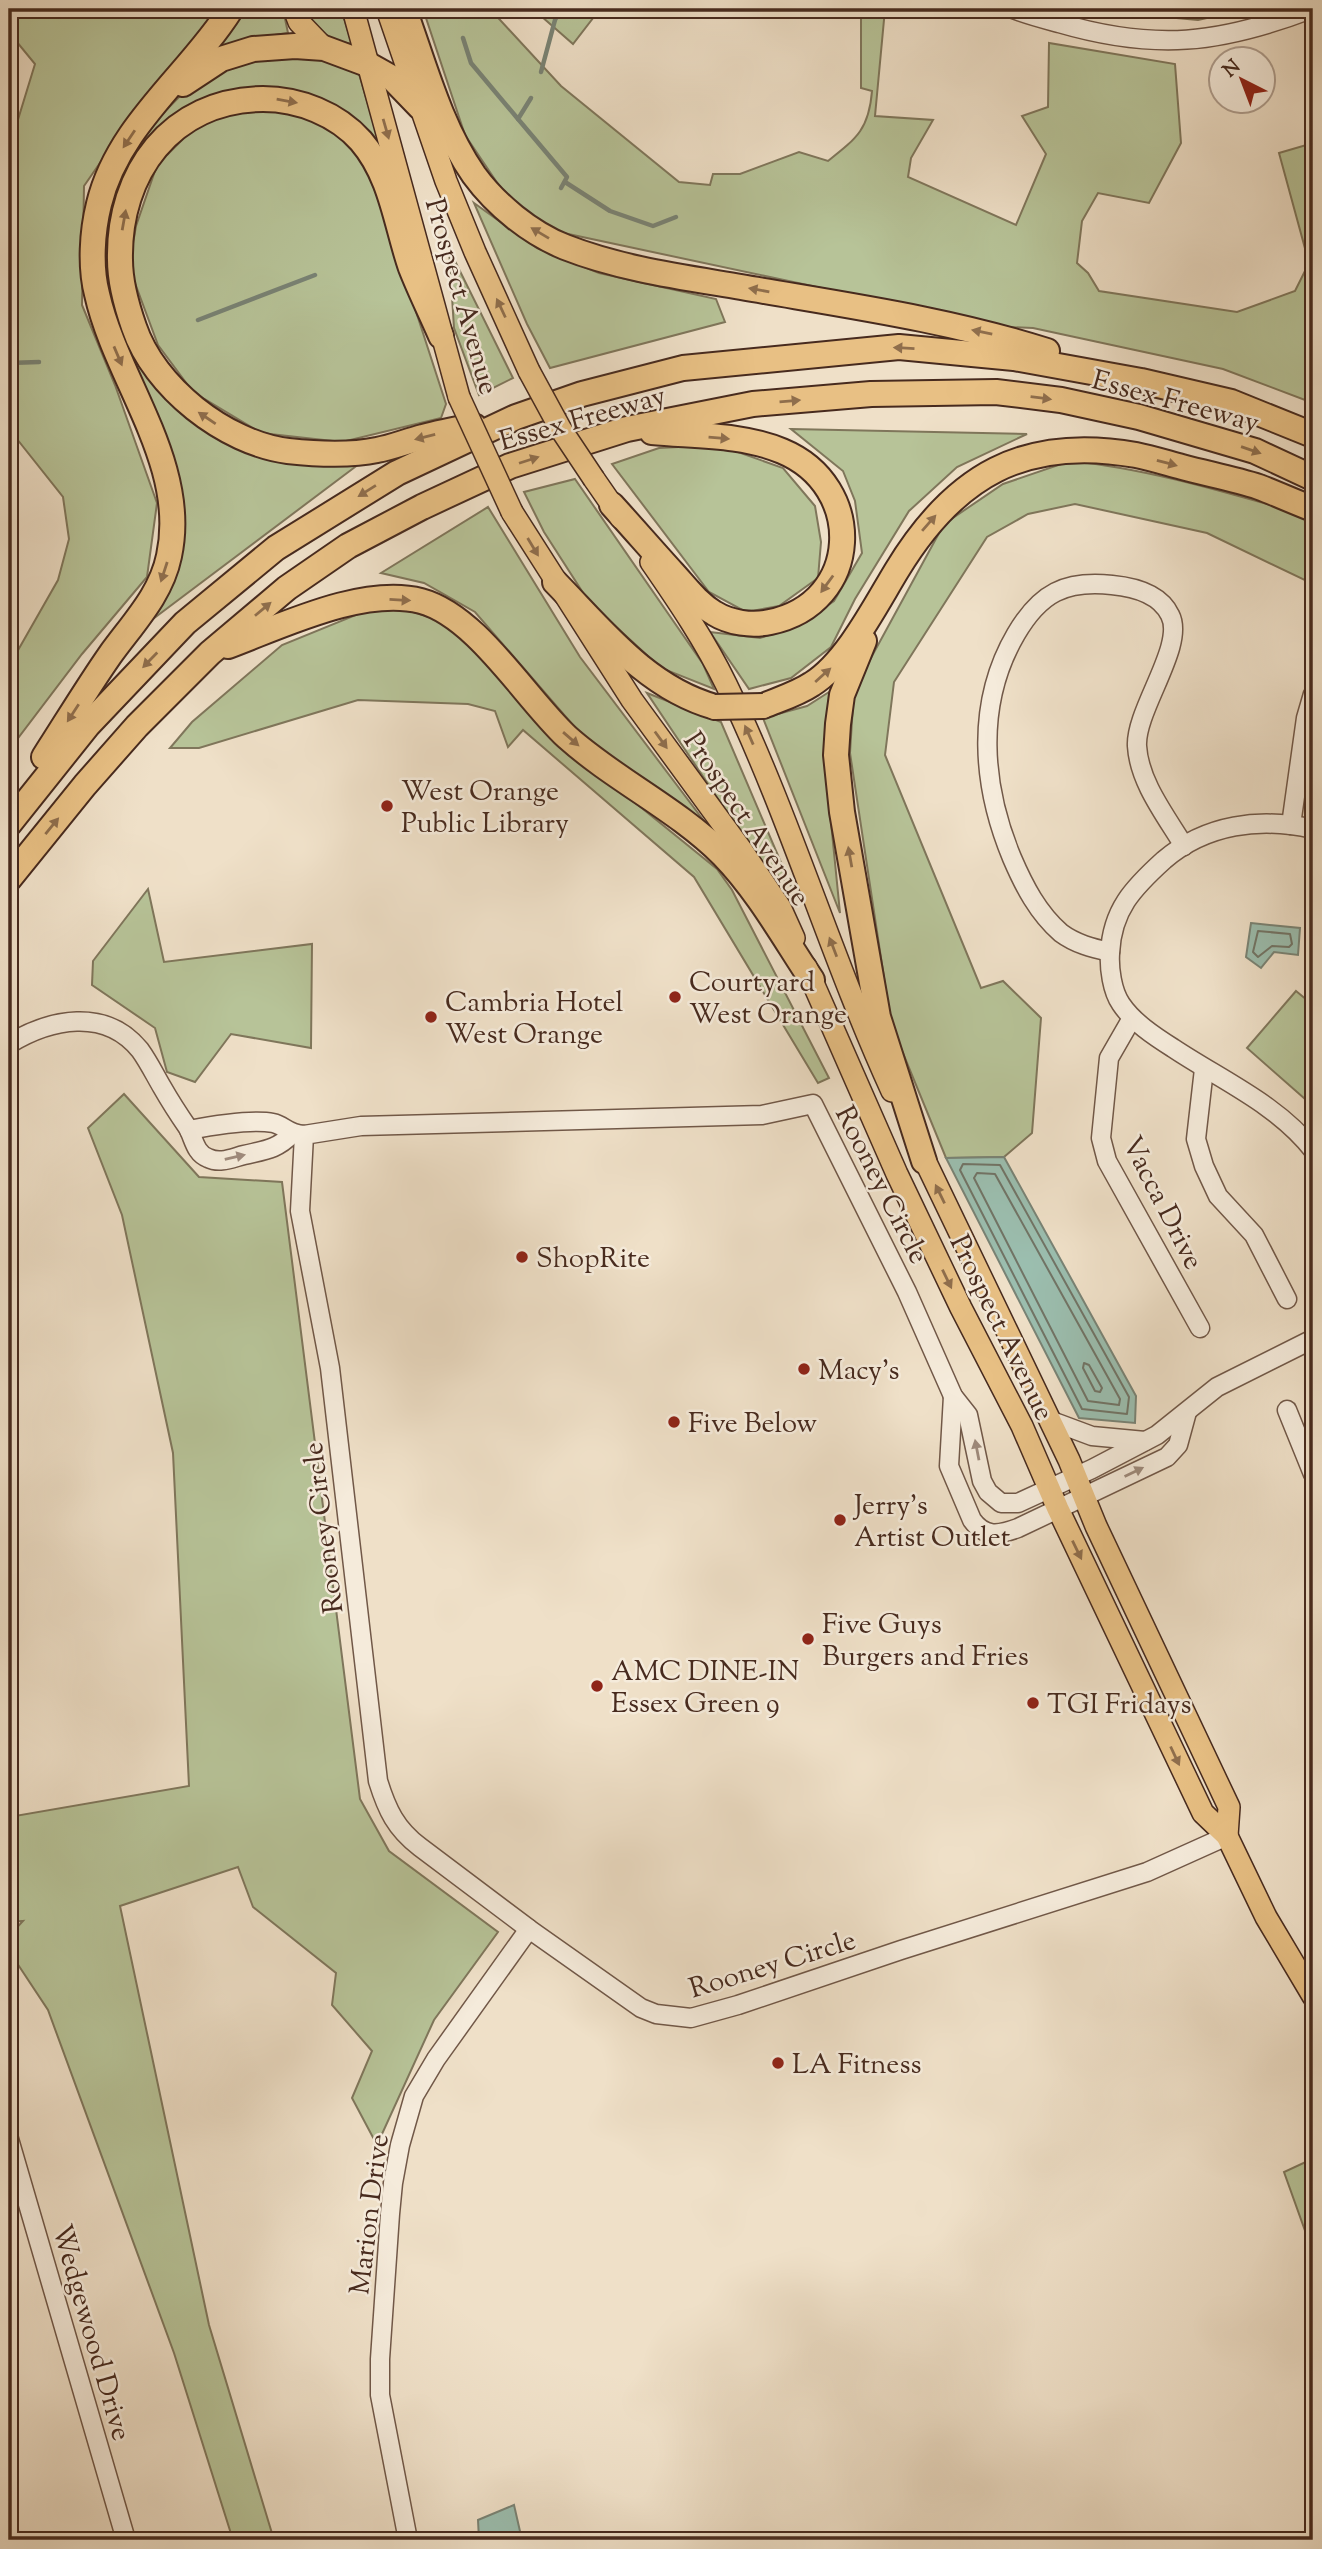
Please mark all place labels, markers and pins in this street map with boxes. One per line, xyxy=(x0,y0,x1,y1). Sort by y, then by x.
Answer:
place label: West Orange Public Library xyxy=(401,773,569,845)
marker: West Orange Public Library xyxy=(379,798,395,814)
place label: Courtyard West Orange xyxy=(689,964,847,1036)
place label: Cambria Hotel West Orange xyxy=(445,984,623,1056)
marker: Courtyard West Orange xyxy=(667,989,683,1005)
marker: Cambria Hotel West Orange xyxy=(423,1009,439,1025)
place label: ShopRite xyxy=(536,1240,650,1280)
marker: ShopRite xyxy=(514,1249,530,1265)
place label: Macy's xyxy=(818,1352,900,1392)
marker: Macy's xyxy=(796,1361,812,1377)
place label: Five Below xyxy=(688,1405,817,1445)
marker: Five Below xyxy=(666,1414,682,1430)
place label: Jerry's Artist Outlet xyxy=(852,1487,1011,1559)
marker: Jerry's Artist Outlet xyxy=(832,1512,848,1528)
place label: Five Guys Burgers and Fries xyxy=(822,1606,1029,1678)
marker: Five Guys Burgers and Fries xyxy=(800,1631,816,1647)
place label: AMC DINE-IN Essex Green 9 xyxy=(611,1653,799,1725)
marker: AMC DINE-IN Essex Green 9 xyxy=(589,1678,605,1694)
place label: TGI Fridays xyxy=(1047,1686,1191,1726)
marker: TGI Fridays xyxy=(1025,1695,1041,1711)
place label: LA Fitness xyxy=(792,2046,921,2086)
marker: LA Fitness xyxy=(770,2055,786,2071)

